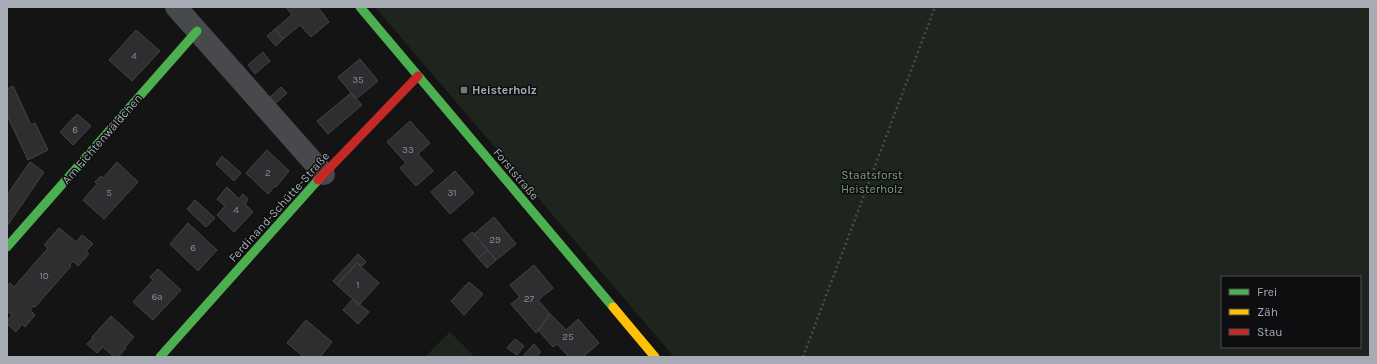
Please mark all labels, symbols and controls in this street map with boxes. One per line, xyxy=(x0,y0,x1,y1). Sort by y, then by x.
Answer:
house number: 4 xyxy=(131,50,137,62)
house number: 35 xyxy=(352,74,364,86)
place label: Heisterholz xyxy=(472,83,537,97)
marker: Heisterholz xyxy=(459,85,469,95)
street label: Am Fichtenwäldchen xyxy=(59,91,145,187)
house number: 6 xyxy=(72,124,78,136)
house number: 33 xyxy=(402,144,414,156)
street label: Forststraße xyxy=(490,145,542,203)
street label: Ferdinand-Schütte-Straße xyxy=(226,149,332,265)
house number: 2 xyxy=(265,167,271,179)
park label: Staatsforst Heisterholz xyxy=(841,168,903,196)
house number: 5 xyxy=(106,187,112,199)
house number: 31 xyxy=(447,187,457,199)
house number: 4 xyxy=(233,204,239,216)
house number: 29 xyxy=(489,234,501,246)
house number: 6 xyxy=(190,242,196,254)
house number: 10 xyxy=(39,270,49,282)
legend xyxy=(1221,276,1361,348)
house number: 1 xyxy=(356,279,360,291)
text: Frei xyxy=(1257,285,1277,299)
house number: 6a xyxy=(151,291,163,303)
house number: 27 xyxy=(524,293,535,305)
text: Zäh xyxy=(1257,305,1278,319)
text: Stau xyxy=(1257,325,1283,339)
house number: 25 xyxy=(562,331,574,343)

